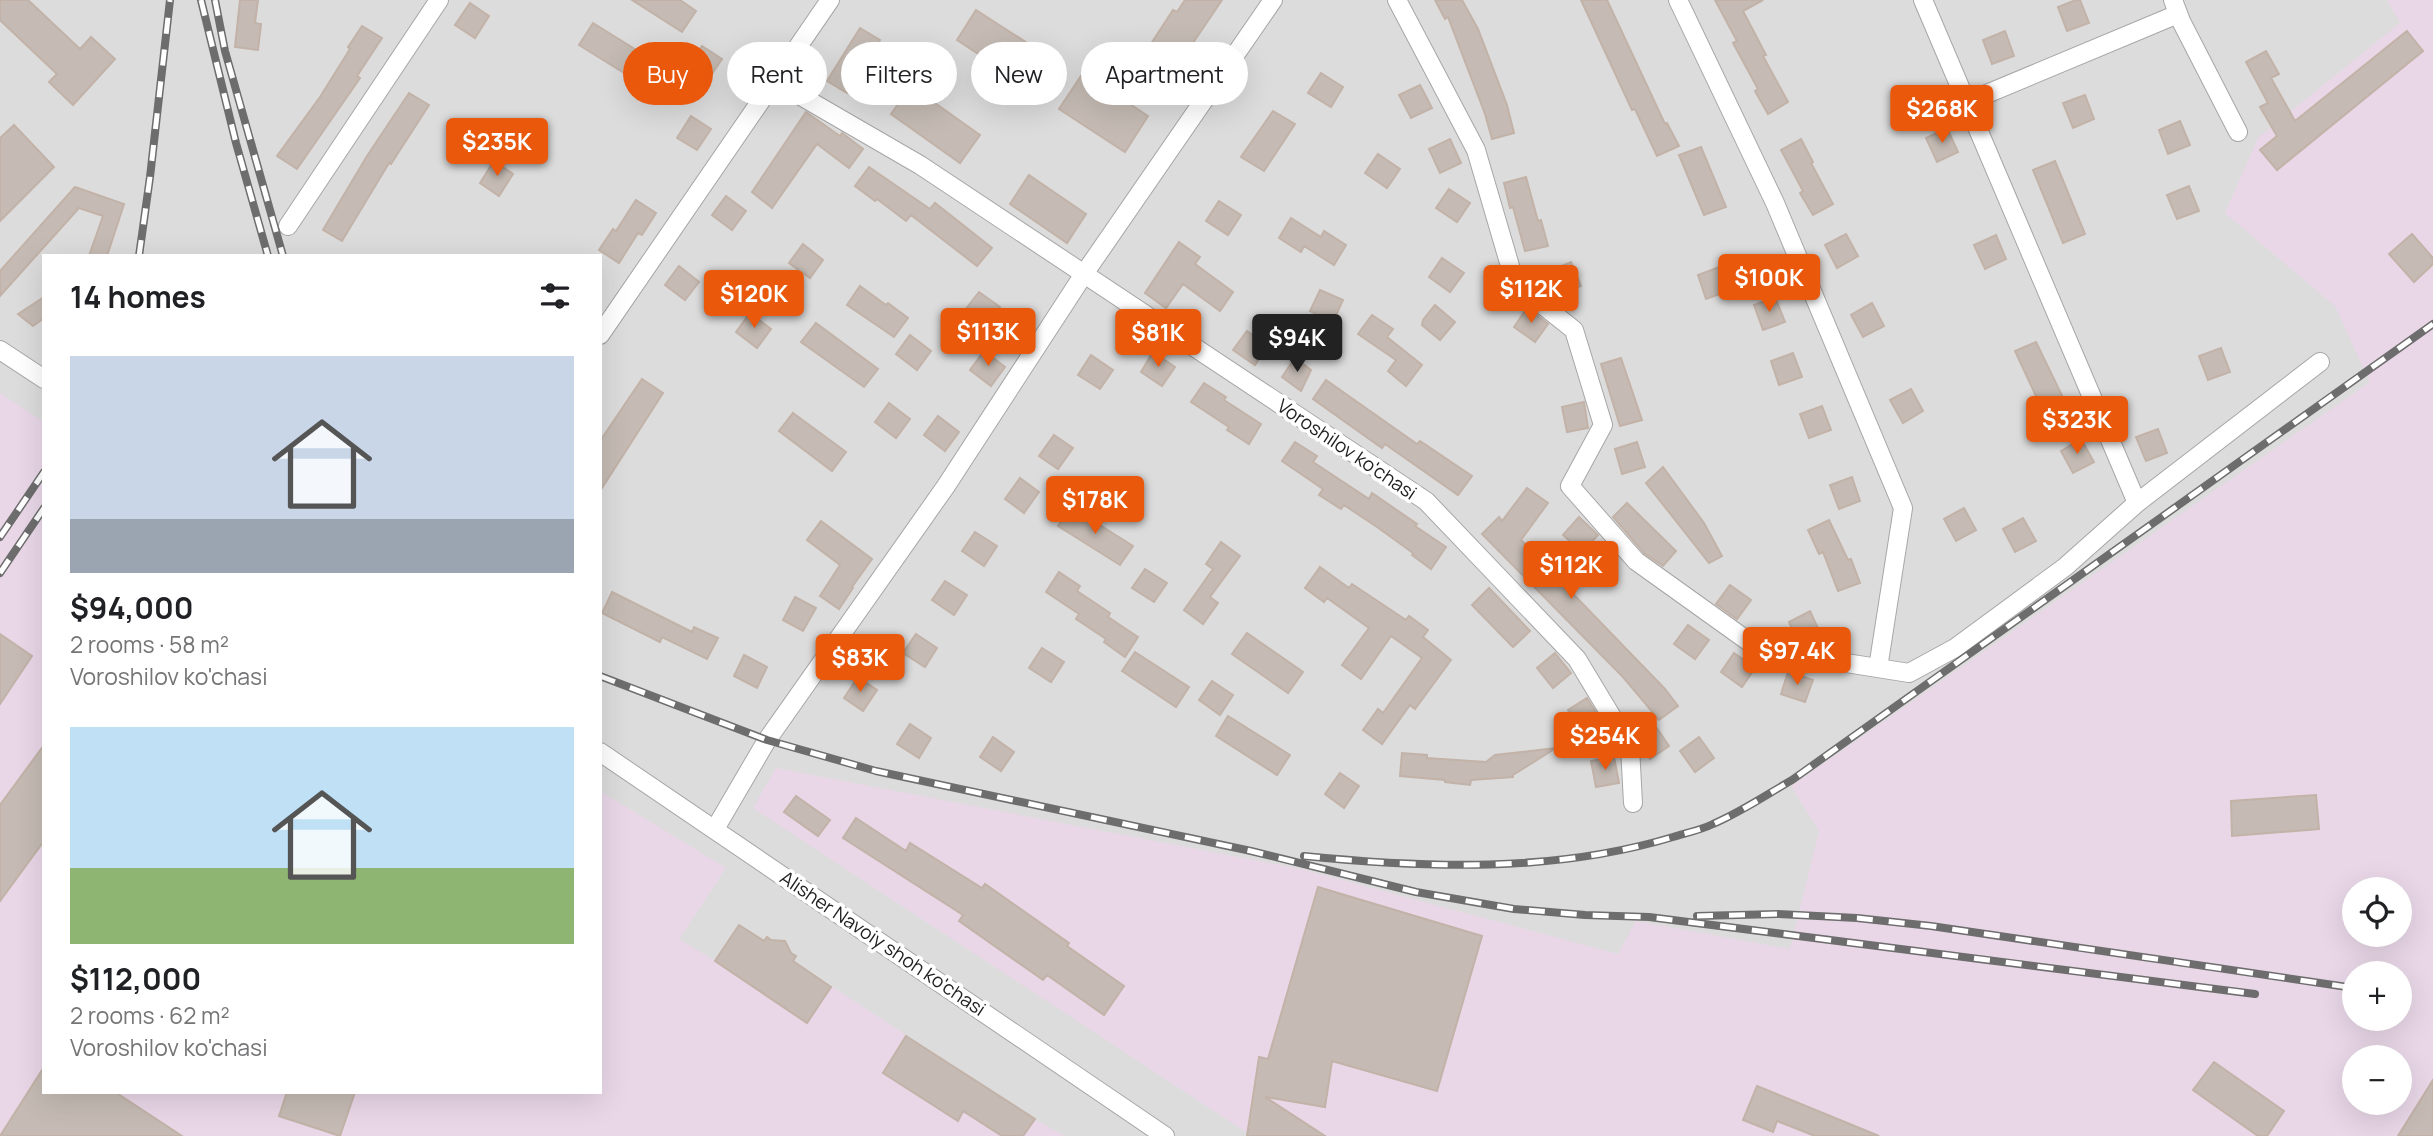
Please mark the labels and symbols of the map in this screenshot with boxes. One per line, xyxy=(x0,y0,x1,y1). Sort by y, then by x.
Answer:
pin: $268K xyxy=(1893,86,1991,145)
pin: $235K xyxy=(448,118,546,178)
pin: $100K xyxy=(1720,254,1818,314)
pin: $112K xyxy=(1482,266,1580,325)
pin: $120K xyxy=(705,270,803,330)
pin: $113K xyxy=(939,308,1037,368)
pin: $81K xyxy=(1117,310,1199,369)
pin: $94K xyxy=(1256,314,1338,374)
street label: Voroshilov ko'chasi xyxy=(1272,393,1422,505)
pin: $323K xyxy=(2028,396,2126,456)
pin: $178K xyxy=(1046,476,1144,536)
pin: $112K xyxy=(1522,542,1620,601)
pin: $97.4K xyxy=(1740,628,1854,687)
pin: $83K xyxy=(819,634,901,694)
pin: $254K xyxy=(1556,712,1654,772)
street label: Alisher Navoiy shoh ko'chasi xyxy=(775,864,991,1022)

